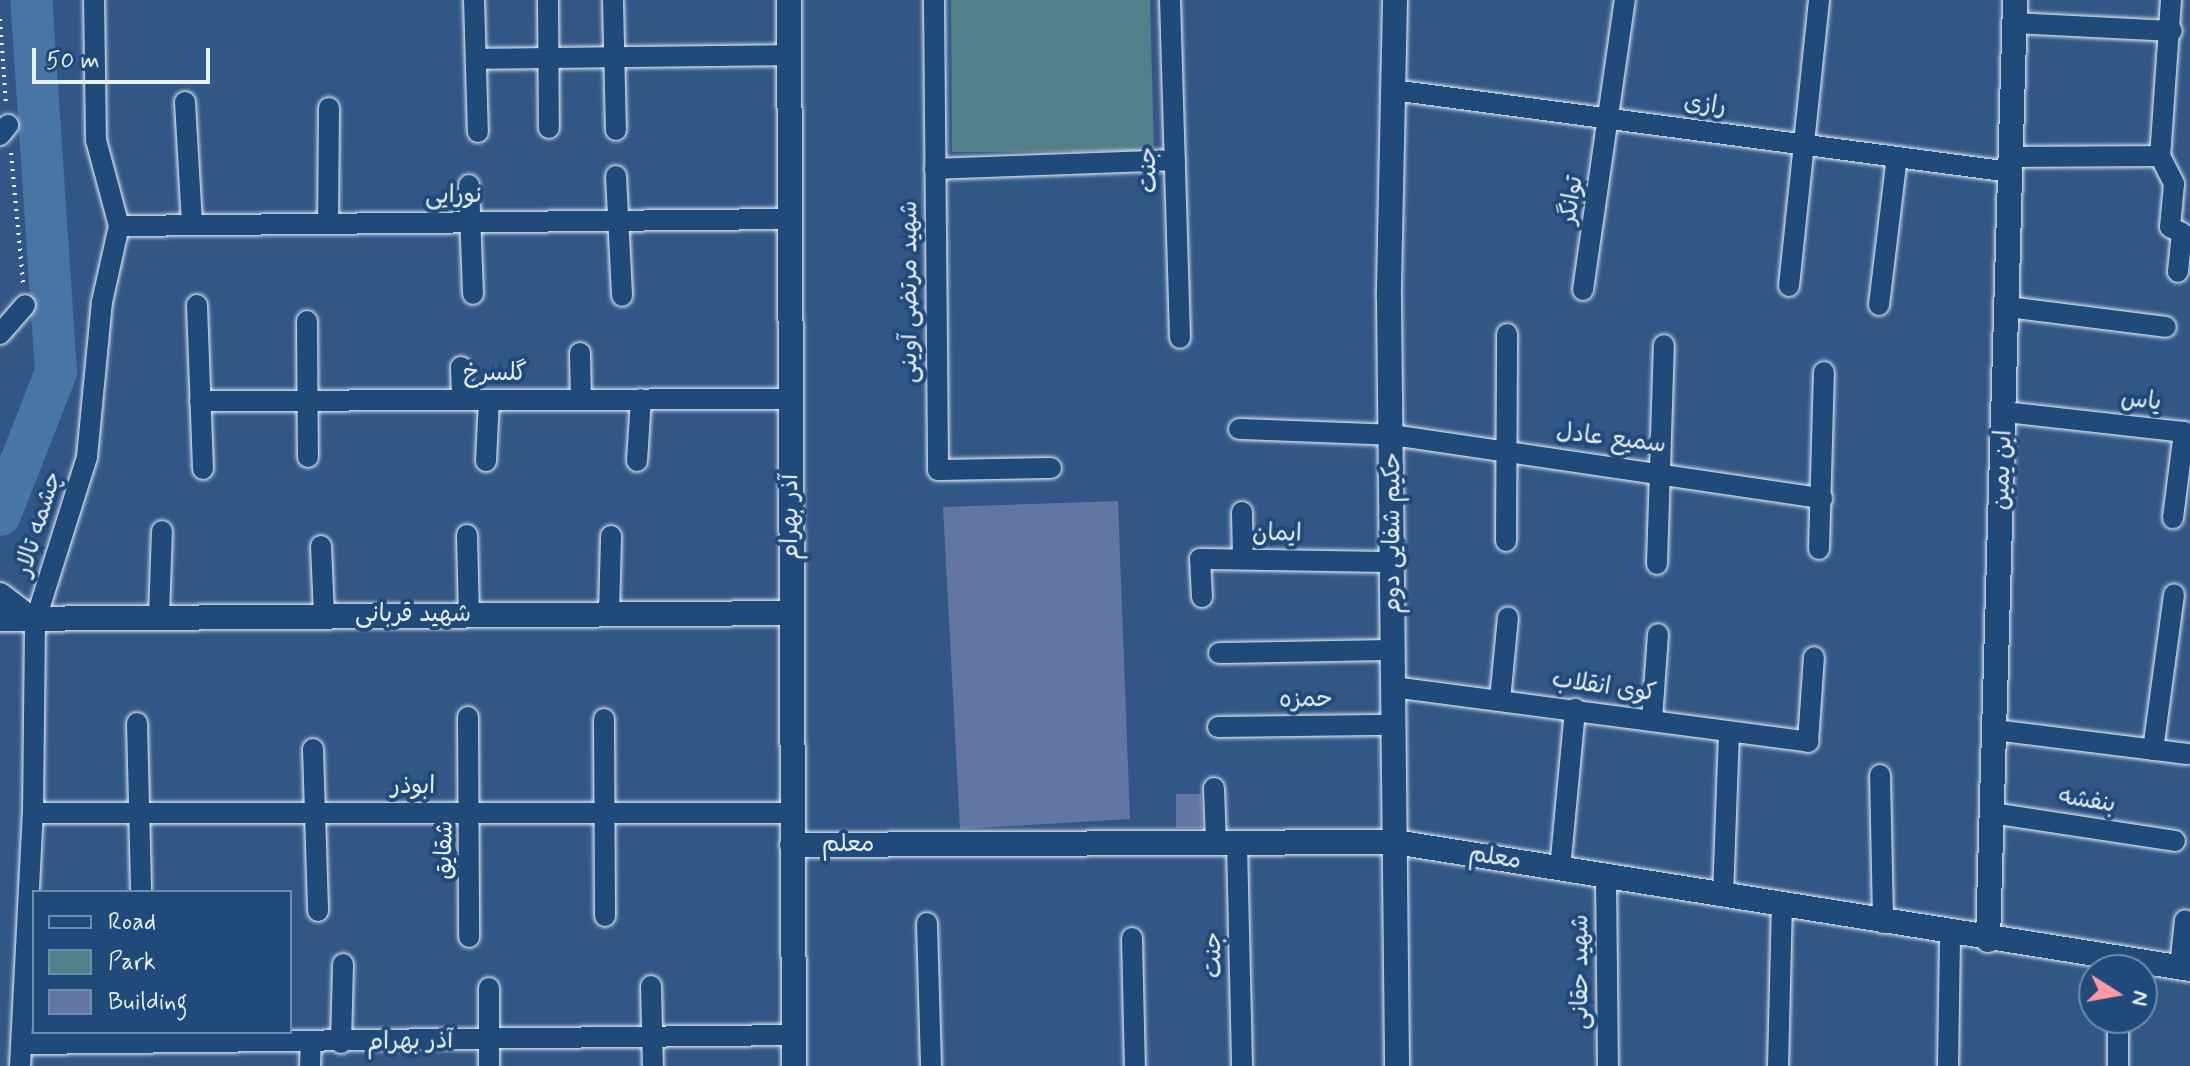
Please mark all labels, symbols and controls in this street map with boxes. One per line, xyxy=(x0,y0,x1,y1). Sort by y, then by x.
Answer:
scale bar xyxy=(36,32,214,82)
text: 50 m xyxy=(46,46,100,77)
street label: رازی xyxy=(1682,88,1728,122)
street label: جنت xyxy=(1134,146,1164,194)
street label: توانگر xyxy=(1554,174,1590,226)
street label: نورایی xyxy=(425,181,483,211)
street label: شهید مرتضی آوینی xyxy=(896,201,924,383)
street label: گلسرخ xyxy=(463,360,527,388)
street label: یاس xyxy=(2119,385,2163,417)
street label: سمیع عادل xyxy=(1555,418,1667,460)
street label: ابن یمین xyxy=(1987,429,2019,511)
street label: حکیم شفایی دوم xyxy=(1379,452,1407,614)
street label: چشمه تالار xyxy=(9,468,69,580)
street label: آذر بهرام xyxy=(777,474,805,560)
street label: ایمان xyxy=(1252,519,1302,549)
street label: شهید قربانی xyxy=(355,601,471,629)
street label: کوی انقلاب xyxy=(1550,665,1658,709)
street label: حمزه xyxy=(1279,685,1333,715)
street label: ابوذر xyxy=(391,773,435,801)
street label: بنفشه xyxy=(2057,782,2117,820)
street label: شقایق xyxy=(430,820,460,880)
street label: معلم xyxy=(822,831,874,859)
street label: معلم xyxy=(1467,840,1523,876)
legend xyxy=(32,890,292,1034)
text: Road xyxy=(108,907,156,938)
street label: شهید حقانی xyxy=(1567,914,1595,1030)
street label: جنت xyxy=(1199,932,1229,978)
text: Park xyxy=(108,947,156,978)
north arrow xyxy=(2078,954,2158,1034)
text: Building xyxy=(108,987,188,1018)
text: N xyxy=(2124,988,2155,1008)
street label: آذر بهرام xyxy=(367,1027,453,1057)

